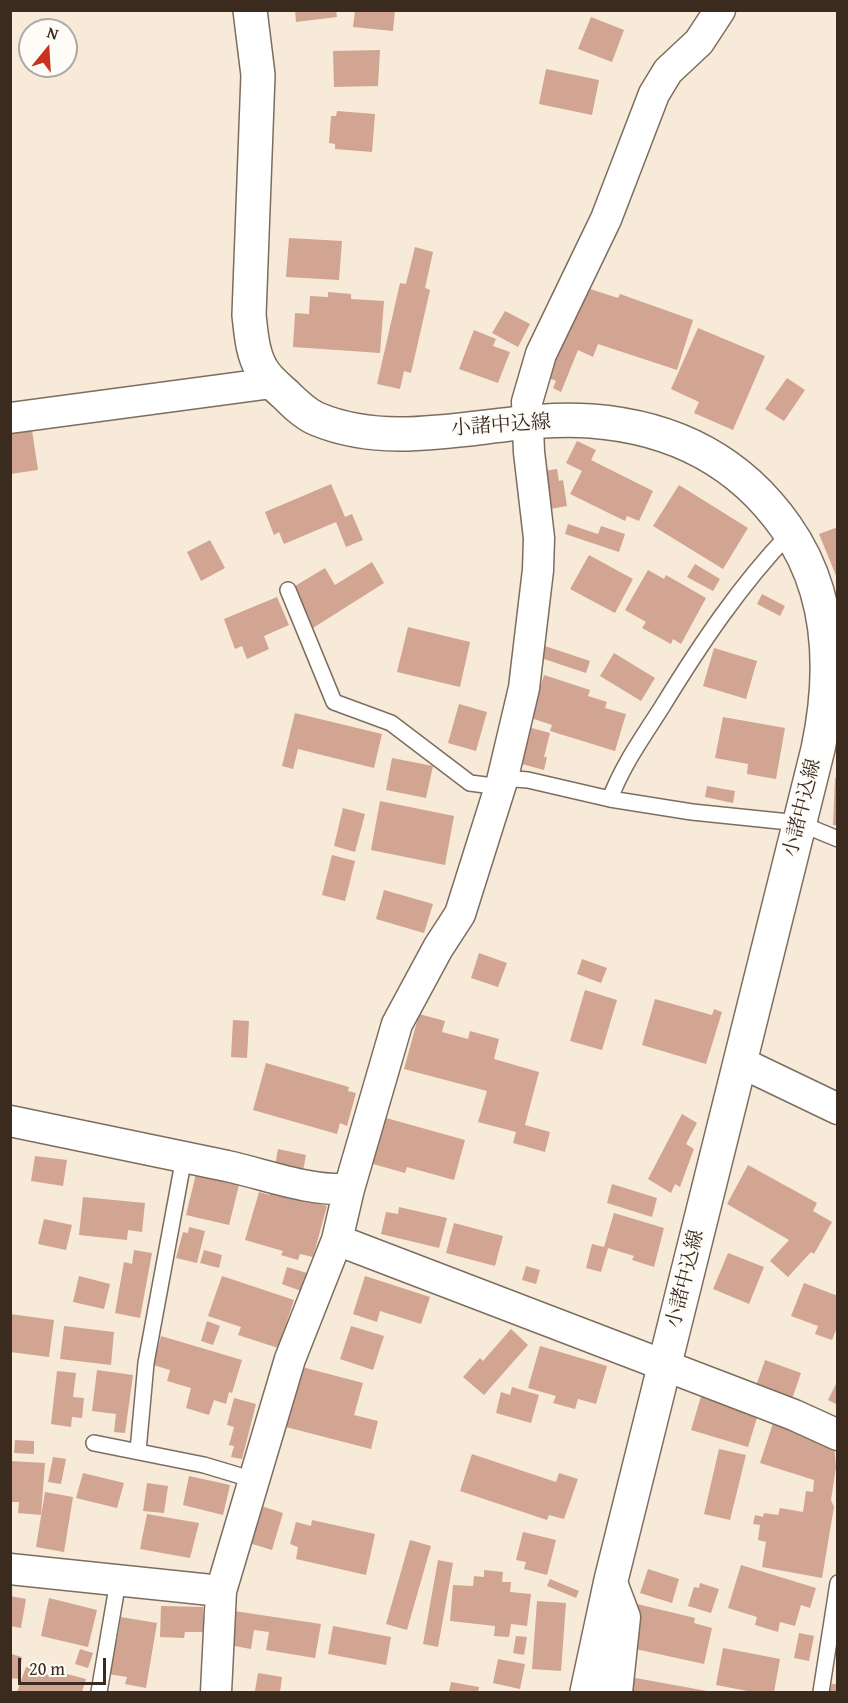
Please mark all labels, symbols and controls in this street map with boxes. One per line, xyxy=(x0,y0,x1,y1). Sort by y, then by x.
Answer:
north arrow xyxy=(18,18,78,78)
text: N xyxy=(44,20,62,46)
street label: 小諸中込線 xyxy=(450,411,552,441)
street label: 小諸中込線 xyxy=(779,757,827,859)
street label: 小諸中込線 xyxy=(662,1228,710,1330)
scale bar xyxy=(21,1646,110,1684)
text: 20 m xyxy=(29,1655,65,1682)

